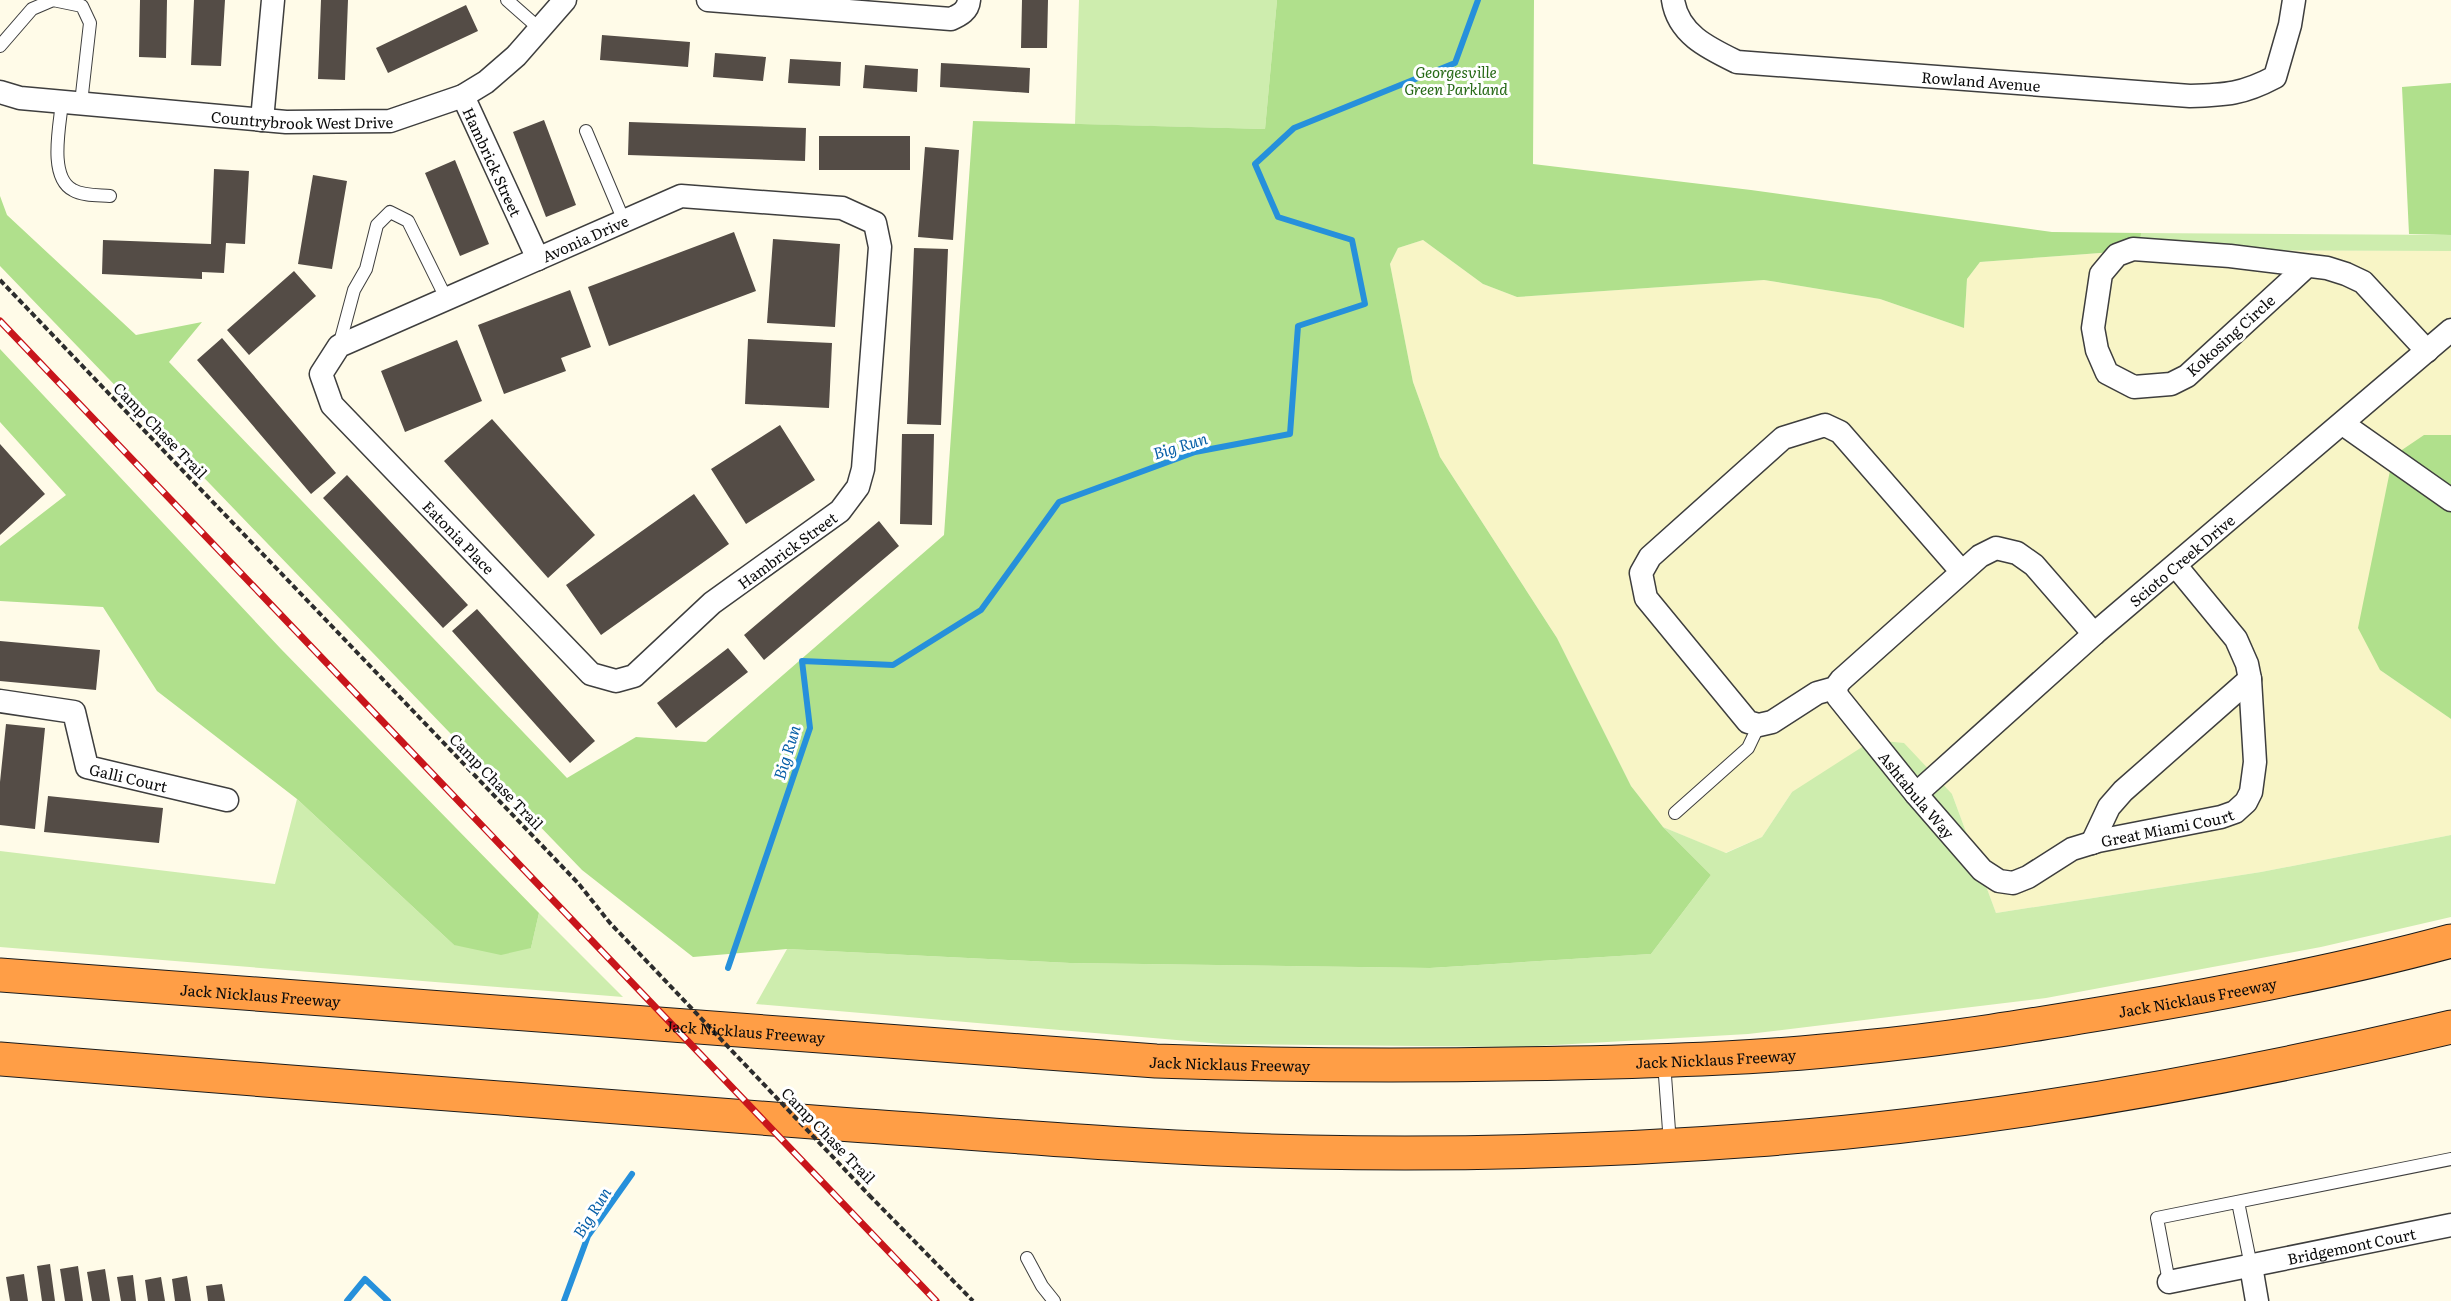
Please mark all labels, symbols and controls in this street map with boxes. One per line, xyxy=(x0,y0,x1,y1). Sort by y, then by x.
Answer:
park label: Georgesville Green Parkland xyxy=(1404,60,1508,100)
street label: Rowland Avenue xyxy=(1921,64,2042,96)
street label: Hambrick Street xyxy=(458,103,528,220)
street label: Countrybrook West Drive xyxy=(210,104,394,133)
street label: Avonia Drive xyxy=(538,209,632,267)
street label: Kokosing Circle xyxy=(2180,289,2280,381)
street label: Camp Chase Trail xyxy=(109,376,213,484)
water label: Big Run xyxy=(1150,425,1211,465)
street label: Eatonia Place xyxy=(418,495,500,579)
street label: Hambrick Street xyxy=(732,506,842,594)
street label: Scioto Creek Drive xyxy=(2123,508,2239,611)
water label: Big Run xyxy=(766,721,806,782)
street label: Camp Chase Trail xyxy=(445,727,549,835)
street label: Ashtabula Way xyxy=(1874,746,1961,843)
street label: Galli Court xyxy=(87,756,170,797)
street label: Great Miami Court xyxy=(2099,802,2237,852)
street label: Jack Nicklaus Freeway xyxy=(2116,971,2279,1022)
street label: Jack Nicklaus Freeway xyxy=(179,977,342,1012)
street label: Jack Nicklaus Freeway xyxy=(664,1013,826,1048)
street label: Jack Nicklaus Freeway xyxy=(1635,1042,1797,1073)
street label: Jack Nicklaus Freeway xyxy=(1148,1049,1311,1076)
street label: Camp Chase Trail xyxy=(777,1081,881,1189)
water label: Big Run xyxy=(566,1182,616,1242)
street label: Bridgemont Court xyxy=(2285,1221,2418,1269)

